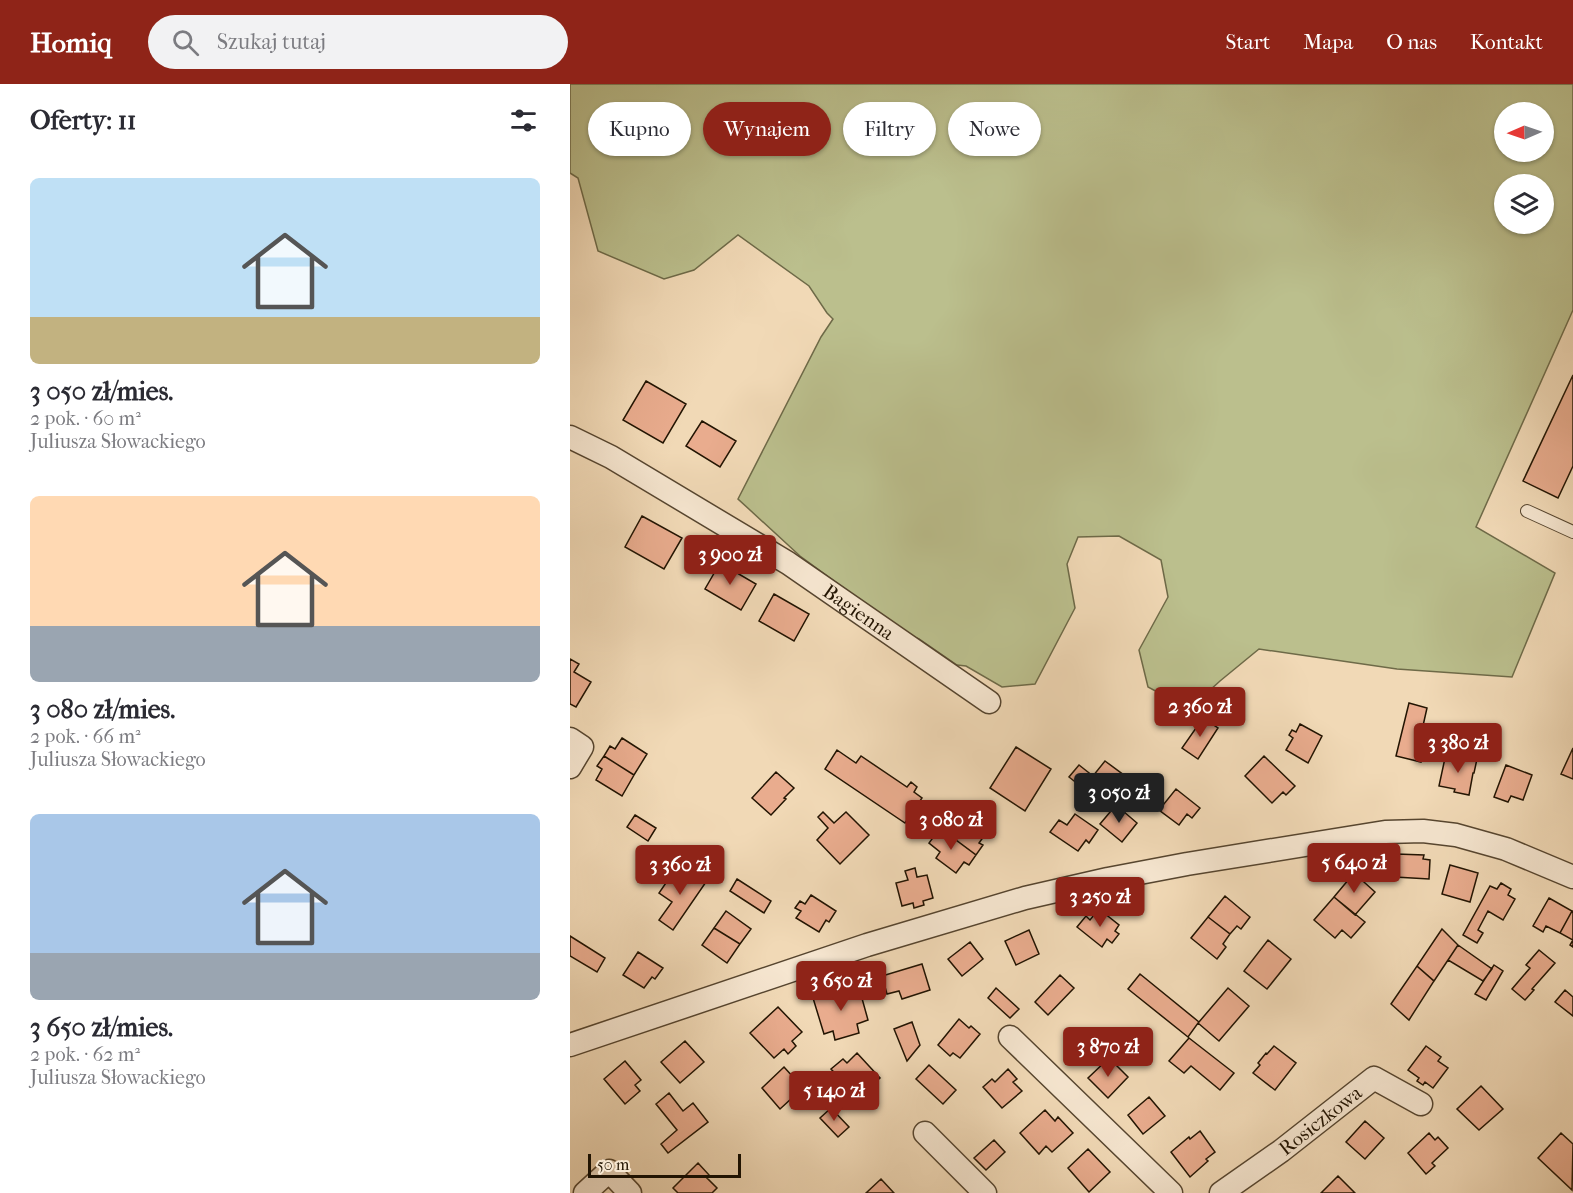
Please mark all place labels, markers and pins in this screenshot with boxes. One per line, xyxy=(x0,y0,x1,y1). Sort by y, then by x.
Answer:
pin: 3 900 zł xyxy=(668,535,792,586)
pin: 2 360 zł xyxy=(1138,687,1262,738)
pin: 3 380 zł xyxy=(1396,723,1520,774)
pin: 3 050 zł xyxy=(1057,773,1181,824)
pin: 3 080 zł xyxy=(889,800,1013,851)
pin: 5 640 zł xyxy=(1292,843,1416,894)
pin: 3 360 zł xyxy=(618,845,742,896)
pin: 3 250 zł xyxy=(1038,877,1162,928)
pin: 3 650 zł xyxy=(779,961,903,1012)
pin: 3 870 zł xyxy=(1046,1027,1170,1078)
pin: 5 140 zł xyxy=(772,1071,896,1122)

